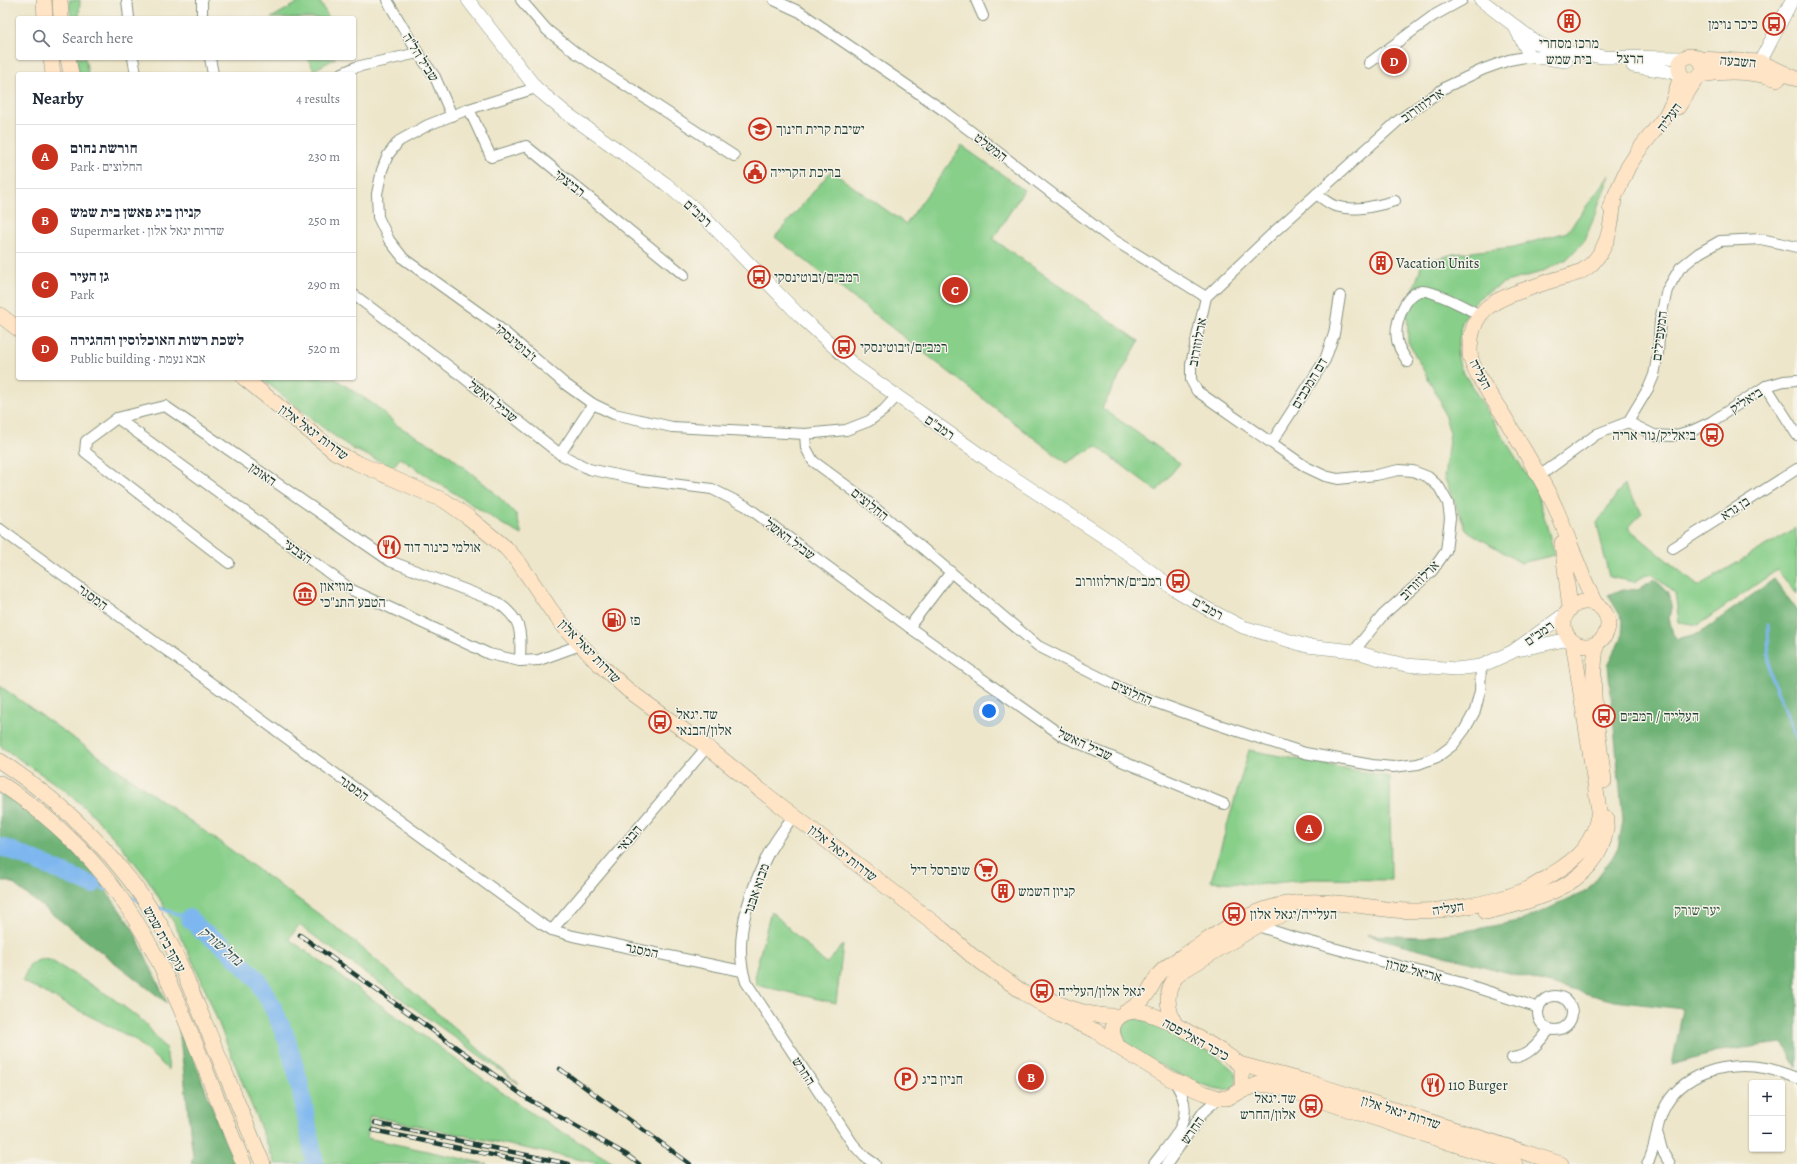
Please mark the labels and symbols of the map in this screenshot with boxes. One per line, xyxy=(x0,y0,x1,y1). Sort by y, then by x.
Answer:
building icon: מרכז מסחרי בית שמש xyxy=(1556,8,1582,34)
bus stop icon: כיכר נוימן xyxy=(1761,11,1787,37)
place label: כיכר נוימן xyxy=(1708,15,1758,34)
street label: שביל הל"ה xyxy=(398,29,443,86)
place label: מרכז מסחרי בית שמש xyxy=(1539,34,1599,69)
pin: D xyxy=(1381,46,1407,76)
street label: הרצל xyxy=(1616,49,1644,68)
street label: השבעה xyxy=(1719,50,1757,73)
street label: ארלוזורוב xyxy=(1397,83,1448,127)
street label: העליה xyxy=(1652,99,1687,136)
school or university icon: ישיבת קרית חינוך xyxy=(747,116,773,142)
place label: ישיבת קרית חינוך xyxy=(776,120,865,139)
street label: המשלט xyxy=(970,128,1011,166)
public building icon: בריכת הקרייה xyxy=(742,159,768,185)
place label: בריכת הקרייה xyxy=(770,163,841,182)
street label: רביצקי xyxy=(550,165,589,202)
street label: רמב"ם xyxy=(679,195,716,231)
building icon: Vacation Units xyxy=(1368,250,1394,276)
place label: Vacation Units xyxy=(1395,254,1479,273)
bus stop icon: רמב״ם/זבוטינסקי xyxy=(746,264,772,290)
place label: רמב״ם/זבוטינסקי xyxy=(774,268,859,287)
pin: C xyxy=(942,275,968,305)
street label: המעפילים xyxy=(1647,310,1672,362)
street label: ארלוזורוב xyxy=(1183,316,1212,368)
street label: ז'בוטינסקי xyxy=(490,319,541,366)
bus stop icon: רמב״ם/ז׳בוטינסקי xyxy=(831,334,857,360)
place label: רמב״ם/ז׳בוטינסקי xyxy=(860,338,948,357)
street label: דם המכבים xyxy=(1287,354,1332,412)
street label: העליה xyxy=(1465,356,1496,393)
street label: שביל האשל xyxy=(464,375,522,428)
street label: ביאליק xyxy=(1726,383,1767,418)
street label: שדרות יגאל אלון xyxy=(275,400,353,465)
street label: רמב"ם xyxy=(921,410,959,445)
bus stop icon: ביאליק/גור אריה xyxy=(1699,422,1725,448)
place label: ביאליק/גור אריה xyxy=(1612,426,1696,445)
street label: האומן xyxy=(245,458,280,491)
street label: החלוצים xyxy=(847,483,893,525)
street label: בן גרא xyxy=(1717,492,1754,525)
street label: שביל האשל xyxy=(760,514,819,565)
restaurant icon: אולמי כינור דוד xyxy=(376,534,402,560)
street label: הצבעי xyxy=(279,535,316,568)
place label: אולמי כינור דוד xyxy=(404,538,481,557)
street label: ארלוזורוב xyxy=(1395,556,1444,605)
bus stop icon: רמב״ם/ארלוזורוב xyxy=(1165,568,1191,594)
place label: רמב״ם/ארלוזורוב xyxy=(1075,572,1162,591)
place label: מוזיאון הטבע התנ"כי xyxy=(320,577,386,612)
street label: המסגר xyxy=(74,580,112,615)
museum icon: מוזיאון הטבע התנ"כי xyxy=(292,581,318,607)
street label: רמב"ם xyxy=(1189,592,1227,625)
fuel station icon: פז xyxy=(601,607,627,633)
place label: פז xyxy=(630,611,641,630)
street label: שדרות יגאל אלון xyxy=(554,615,625,688)
street label: רמב"ם xyxy=(1520,616,1558,651)
street label: החלוצים xyxy=(1108,675,1155,710)
your location xyxy=(979,701,999,721)
bus stop icon: העלייה / רמב״ם xyxy=(1591,703,1617,729)
place label: שד.יגאל אלון/הבנאי xyxy=(676,705,732,740)
place label: העלייה / רמב״ם xyxy=(1620,707,1699,726)
bus stop icon: שד.יגאל אלון/הבנאי xyxy=(647,709,673,735)
street label: שביל האשל xyxy=(1054,723,1116,766)
street label: המסגר xyxy=(335,771,373,806)
pin: A xyxy=(1296,813,1322,843)
street label: הבנאי xyxy=(612,821,646,856)
street label: שדרות יגאל אלון xyxy=(804,821,881,887)
supermarket icon: שופרסל דיל xyxy=(973,857,999,883)
street label: מבוא אבנר xyxy=(739,861,774,918)
place label: שופרסל דיל xyxy=(910,861,970,880)
building icon: קניון השמש xyxy=(990,878,1016,904)
place label: קניון השמש xyxy=(1018,882,1075,901)
street label: העליה xyxy=(1431,897,1465,920)
bus stop icon: העלייה/יגאל אלון xyxy=(1221,901,1247,927)
park label: יער שורק xyxy=(1674,901,1720,920)
street label: עוקף בית שמש xyxy=(139,903,191,976)
place label: העלייה/יגאל אלון xyxy=(1250,905,1337,924)
water label: נחל שורק xyxy=(195,922,248,971)
street label: המסגר xyxy=(624,938,660,963)
street label: אריאל שרון xyxy=(1384,954,1444,987)
bus stop icon: יגאל אלון/העלייה xyxy=(1029,978,1055,1004)
place label: יגאל אלון/העלייה xyxy=(1058,982,1145,1001)
street label: כיכר האליפסה xyxy=(1159,1013,1233,1066)
street label: החרש xyxy=(787,1053,820,1089)
pin: B xyxy=(1018,1062,1044,1092)
parking icon: חניון ביג xyxy=(893,1066,919,1092)
place label: חניון ביג xyxy=(922,1070,963,1089)
restaurant icon: 110 Burger xyxy=(1420,1072,1446,1098)
place label: 110 Burger xyxy=(1448,1076,1508,1095)
place label: שד.יגאל אלון/החרש xyxy=(1240,1089,1296,1124)
street label: שדרות יגאל אלון xyxy=(1359,1091,1443,1134)
bus stop icon: שד.יגאל אלון/החרש xyxy=(1298,1093,1324,1119)
street label: החרש xyxy=(1176,1112,1209,1148)

